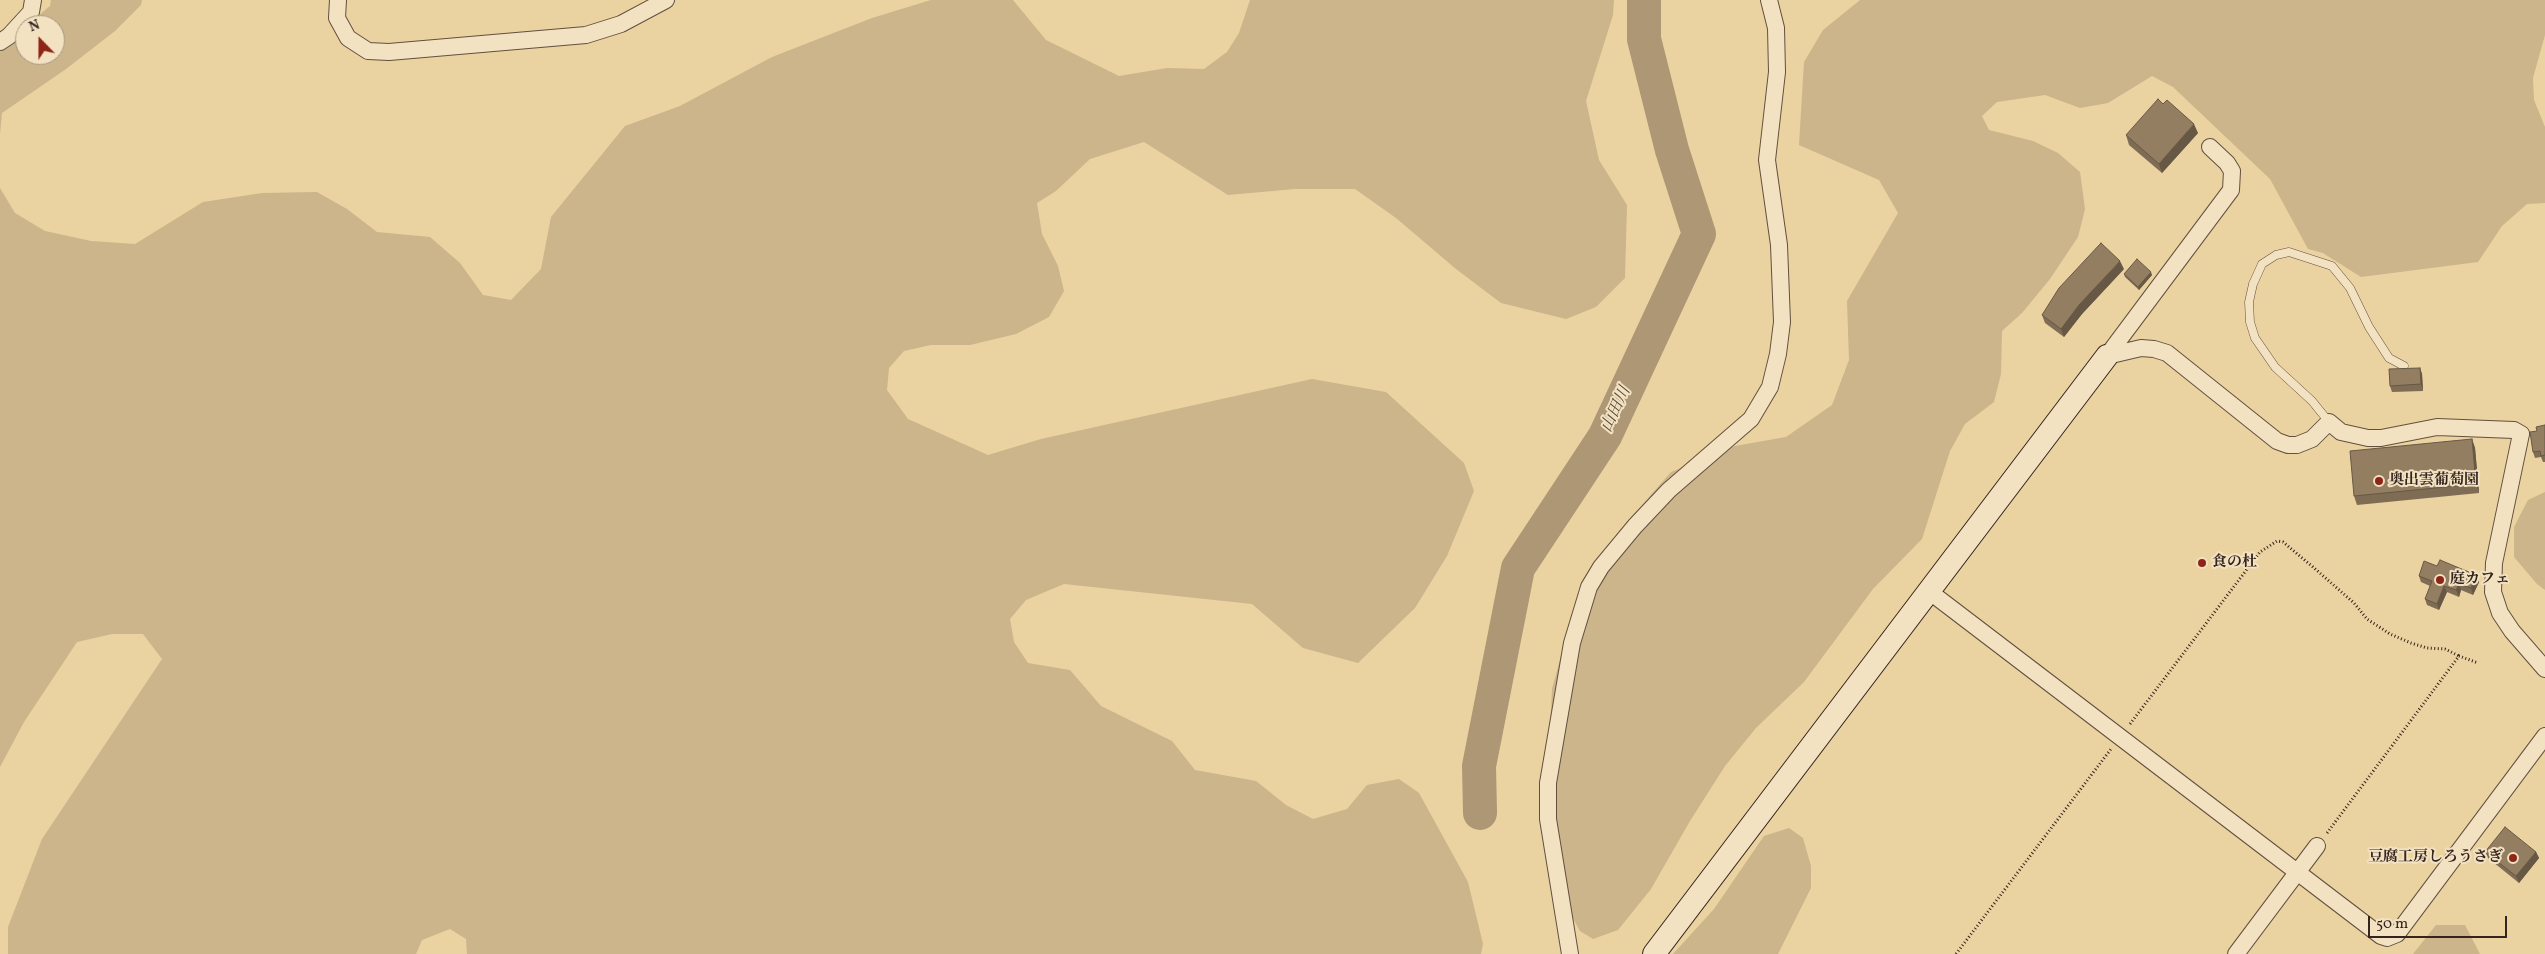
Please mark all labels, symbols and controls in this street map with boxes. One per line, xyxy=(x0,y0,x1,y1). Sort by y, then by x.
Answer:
north arrow xyxy=(15,15,65,65)
text: N xyxy=(26,16,43,37)
water label: 山田川 xyxy=(1598,384,1636,436)
place label: 奥出雲葡萄園 xyxy=(2389,472,2479,490)
marker: 奥出雲葡萄園 xyxy=(2373,475,2385,487)
place label: 食の杜 xyxy=(2212,554,2257,572)
marker: 食の杜 xyxy=(2196,557,2208,569)
place label: 庭カフェ xyxy=(2450,571,2510,589)
marker: 庭カフェ xyxy=(2434,574,2446,586)
place label: 豆腐工房しろうさぎ xyxy=(2368,849,2503,867)
marker: 豆腐工房しろうさぎ xyxy=(2507,852,2519,864)
scale bar xyxy=(2370,906,2509,938)
text: 50 m xyxy=(2376,914,2408,935)

